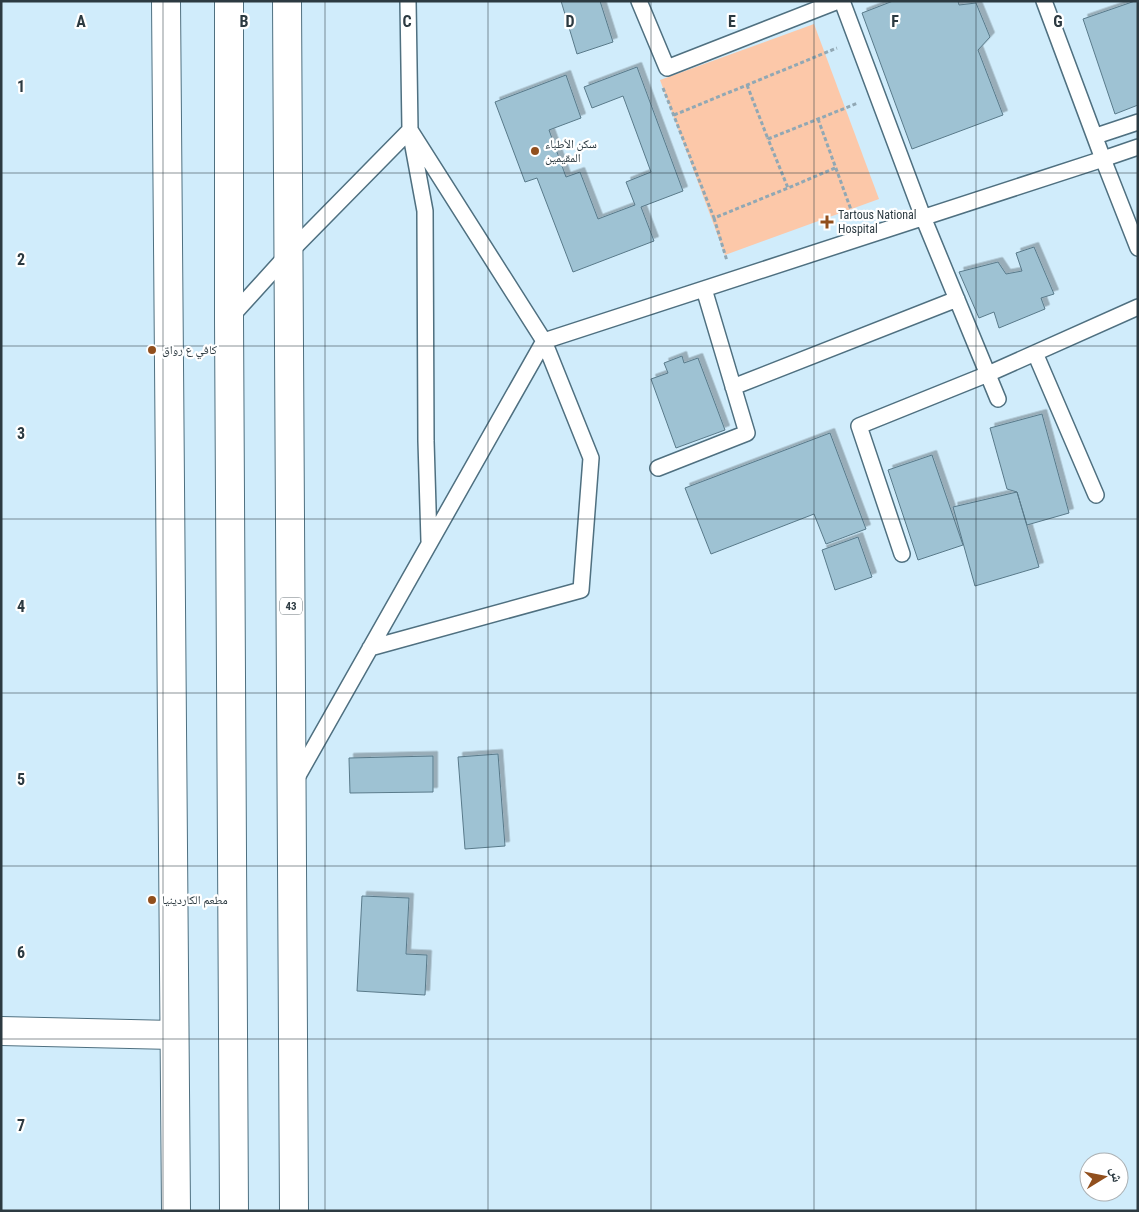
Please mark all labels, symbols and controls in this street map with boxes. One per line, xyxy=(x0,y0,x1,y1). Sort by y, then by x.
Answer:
text: A xyxy=(76,12,86,31)
text: B xyxy=(240,12,249,31)
text: C xyxy=(402,12,412,31)
text: D xyxy=(565,12,575,31)
text: E xyxy=(728,12,736,31)
text: F xyxy=(891,12,899,31)
text: G xyxy=(1053,12,1063,31)
text: 1 xyxy=(17,77,25,96)
place label: سكن الأطباء المقيمين xyxy=(545,137,597,165)
marker: سكن الأطباء المقيمين xyxy=(529,145,541,157)
place label: Tartous National Hospital xyxy=(838,208,917,236)
marker: Tartous National Hospital xyxy=(820,215,834,229)
text: 2 xyxy=(17,250,25,269)
place label: كافي ع رواق xyxy=(162,343,217,360)
marker: كافي ع رواق xyxy=(146,344,158,356)
text: 3 xyxy=(17,424,25,443)
text: 4 xyxy=(17,597,25,616)
road number: 43 xyxy=(280,598,302,614)
text: 5 xyxy=(17,770,25,789)
place label: مطعم الكاردينيا xyxy=(162,893,228,908)
marker: مطعم الكاردينيا xyxy=(146,894,158,906)
text: 6 xyxy=(17,943,25,962)
text: 7 xyxy=(17,1116,25,1135)
north arrow xyxy=(1079,1152,1129,1202)
text: ش xyxy=(1107,1166,1126,1184)

